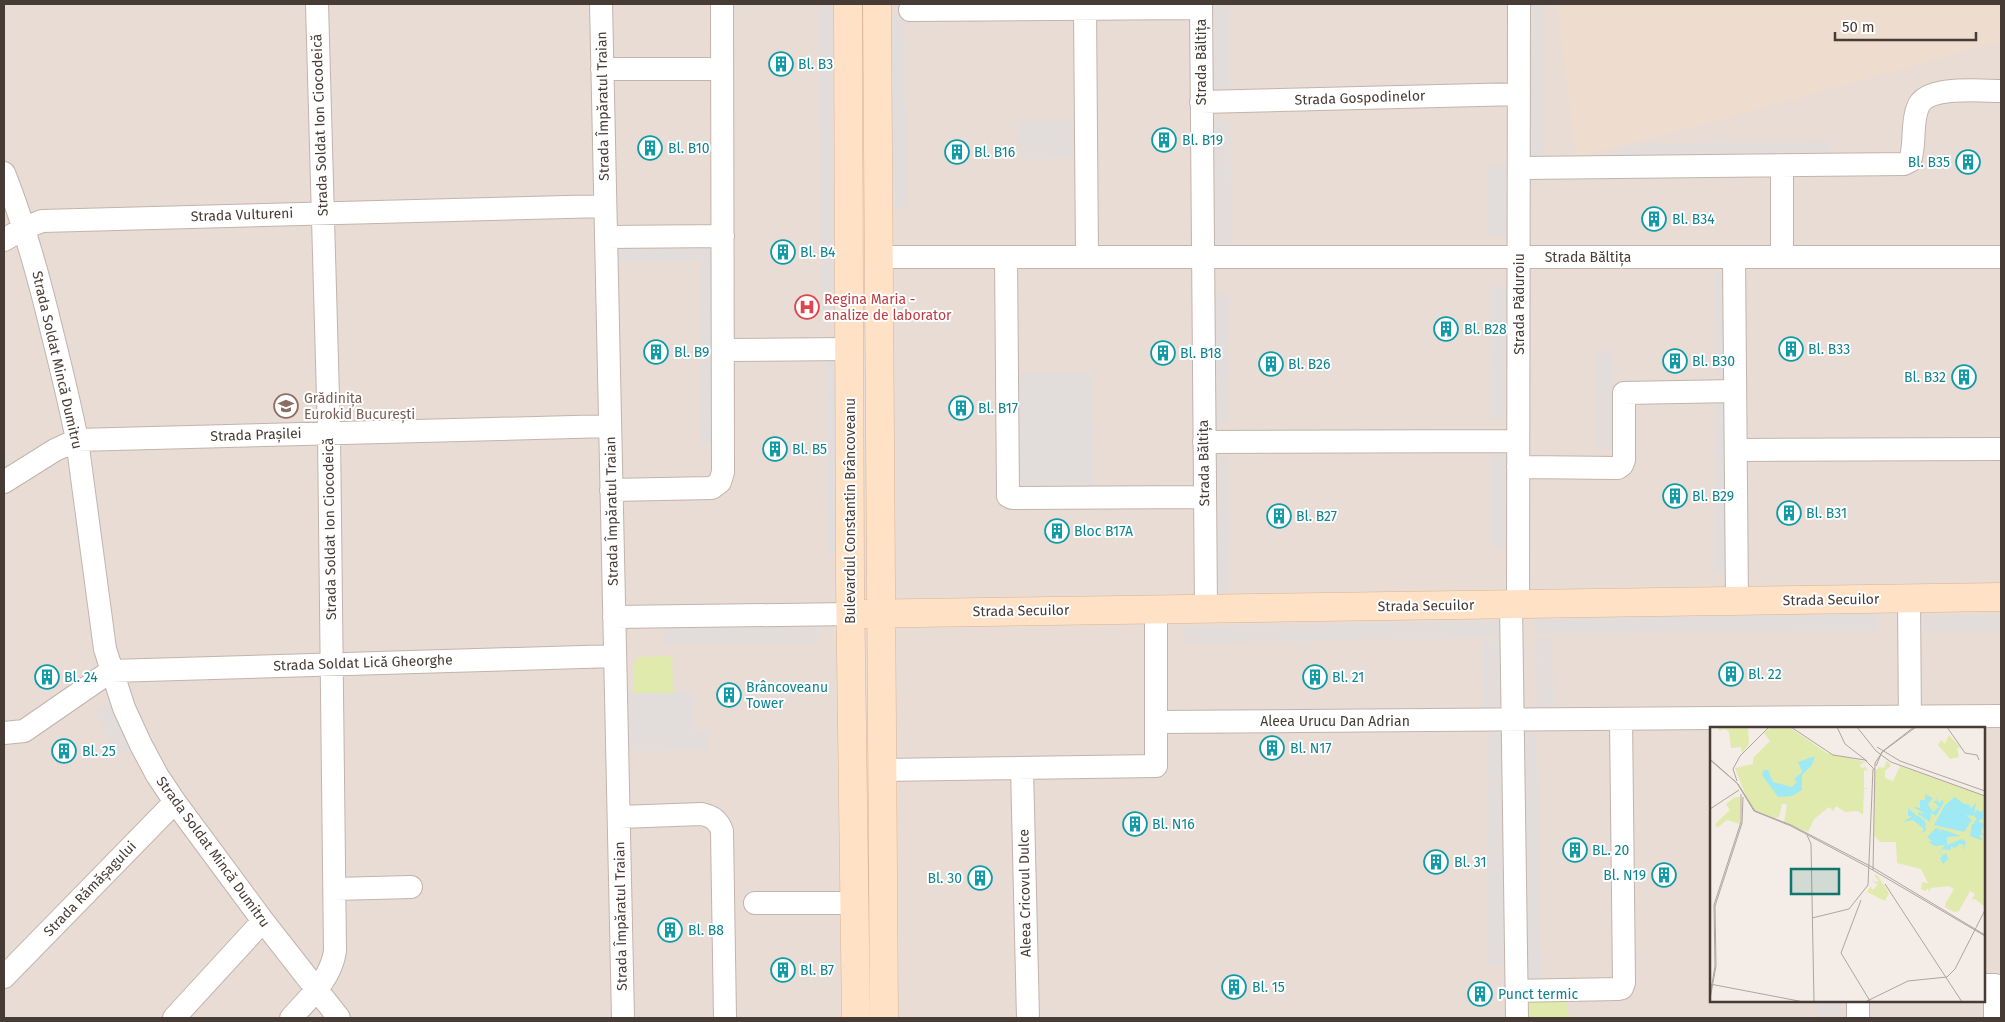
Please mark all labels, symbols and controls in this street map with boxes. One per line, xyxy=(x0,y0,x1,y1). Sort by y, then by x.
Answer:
scale bar xyxy=(1835,10,1976,42)
text: 50 m xyxy=(1842,18,1875,36)
street label: Strada Băltița xyxy=(1193,19,1211,105)
street label: Strada Împăratul Traian xyxy=(592,31,613,181)
street label: Strada Soldat Ion Ciocodeică xyxy=(308,34,332,216)
building icon: Bl. B3 xyxy=(768,51,794,77)
place label: Bl. B3 xyxy=(798,56,833,73)
street label: Strada Gospodinelor xyxy=(1294,87,1426,109)
building icon: Bl. B19 xyxy=(1151,127,1177,153)
place label: Bl. B19 xyxy=(1182,132,1223,149)
building icon: Bl. B10 xyxy=(637,135,663,161)
building icon: Bl. B16 xyxy=(944,139,970,165)
place label: Bl. B10 xyxy=(668,140,710,157)
place label: Bl. B16 xyxy=(974,144,1015,161)
building icon: Bl. B35 xyxy=(1955,149,1981,175)
place label: Bl. B35 xyxy=(1908,154,1950,171)
street label: Strada Vultureni xyxy=(190,205,294,225)
building icon: Bl. B34 xyxy=(1641,206,1667,232)
place label: Bl. B34 xyxy=(1672,211,1715,228)
building icon: Bl. B4 xyxy=(770,239,796,265)
place label: Bl. B4 xyxy=(800,244,836,261)
street label: Strada Băltița xyxy=(1545,249,1631,267)
street label: Strada Păduroiu xyxy=(1511,253,1528,355)
street label: Strada Soldat Mincă Dumitru xyxy=(28,269,86,451)
place label: Regina Maria - analize de laborator xyxy=(824,291,952,324)
hospital icon: Regina Maria - analize de laborator xyxy=(794,294,820,320)
building icon: Bl. B28 xyxy=(1433,316,1459,342)
place label: Bl. B28 xyxy=(1464,321,1507,338)
building icon: Bl. B33 xyxy=(1778,336,1804,362)
building icon: Bl. B9 xyxy=(643,339,669,365)
building icon: Bl. B18 xyxy=(1150,340,1176,366)
place label: Bl. B33 xyxy=(1808,341,1850,358)
place label: Bl. B9 xyxy=(674,344,709,361)
place label: Bl. B18 xyxy=(1180,345,1222,362)
building icon: Bl. B30 xyxy=(1662,348,1688,374)
building icon: Bl. B26 xyxy=(1258,351,1284,377)
place label: Bl. B30 xyxy=(1692,353,1735,370)
place label: Bl. B26 xyxy=(1288,356,1330,373)
building icon: Bl. B32 xyxy=(1951,364,1977,390)
place label: Bl. B32 xyxy=(1904,369,1946,386)
place label: Grădinița Eurokid București xyxy=(304,390,415,424)
school or university icon: Grădinița Eurokid București xyxy=(273,393,299,419)
building icon: Bl. B17 xyxy=(948,395,974,421)
street label: Bulevardul Constantin Brâncoveanu xyxy=(842,398,859,624)
place label: Bl. B17 xyxy=(978,400,1018,417)
street label: Strada Băltița xyxy=(1195,420,1214,506)
street label: Strada Prașilei xyxy=(210,425,302,446)
street label: Strada Împăratul Traian xyxy=(601,436,622,586)
building icon: Bl. B5 xyxy=(762,436,788,462)
street label: Strada Soldat Ion Ciocodeică xyxy=(320,438,340,620)
place label: Bl. B5 xyxy=(792,441,827,458)
building icon: Bl. B29 xyxy=(1662,483,1688,509)
place label: Bl. B29 xyxy=(1692,488,1734,505)
building icon: Bl. B31 xyxy=(1776,500,1802,526)
building icon: Bl. B27 xyxy=(1266,503,1292,529)
place label: Bl. B31 xyxy=(1806,505,1847,522)
place label: Bl. B27 xyxy=(1296,508,1337,525)
building icon: Bloc B17A xyxy=(1044,518,1070,544)
place label: Bloc B17A xyxy=(1074,523,1133,540)
street label: Strada Secuilor xyxy=(1783,591,1880,609)
street label: Strada Secuilor xyxy=(1378,597,1475,615)
street label: Strada Secuilor xyxy=(973,602,1070,620)
street label: Strada Soldat Lică Gheorghe xyxy=(273,651,453,675)
building icon: Bl. 22 xyxy=(1718,661,1744,687)
building icon: Bl. 24 xyxy=(34,664,60,690)
building icon: Bl. 21 xyxy=(1302,664,1328,690)
place label: Bl. 22 xyxy=(1748,666,1782,683)
place label: Bl. 24 xyxy=(64,669,98,686)
place label: Bl. 21 xyxy=(1332,669,1364,686)
place label: Brâncoveanu Tower xyxy=(746,679,828,712)
building icon: Brâncoveanu Tower xyxy=(716,682,742,708)
street label: Aleea Urucu Dan Adrian xyxy=(1260,713,1410,730)
inset map xyxy=(1710,727,1985,1002)
building icon: Bl. N17 xyxy=(1259,735,1285,761)
building icon: Bl. 25 xyxy=(51,738,77,764)
place label: Bl. N17 xyxy=(1290,740,1332,757)
place label: Bl. 25 xyxy=(82,743,116,760)
street label: Strada Soldat Mincă Dumitru xyxy=(153,773,273,931)
building icon: Bl. N16 xyxy=(1122,811,1148,837)
place label: Bl. N16 xyxy=(1152,816,1195,833)
street label: Aleea Cricovul Dulce xyxy=(1015,829,1035,957)
building icon: BL. 20 xyxy=(1562,837,1588,863)
street label: Strada Rămășagului xyxy=(40,838,140,941)
street label: Strada Împăratul Traian xyxy=(610,841,631,991)
place label: BL. 20 xyxy=(1592,842,1629,859)
building icon: Bl. 31 xyxy=(1423,849,1449,875)
place label: Bl. 31 xyxy=(1454,854,1486,871)
building icon: Bl. N19 xyxy=(1651,862,1677,888)
building icon: Bl. 30 xyxy=(967,865,993,891)
place label: Bl. N19 xyxy=(1603,867,1646,884)
place label: Bl. 30 xyxy=(927,870,962,887)
building icon: Bl. B8 xyxy=(657,917,683,943)
place label: Bl. B8 xyxy=(688,922,724,939)
building icon: Bl. B7 xyxy=(770,957,796,983)
place label: Bl. B7 xyxy=(800,962,834,979)
building icon: Bl. 15 xyxy=(1221,974,1247,1000)
place label: Bl. 15 xyxy=(1252,979,1285,996)
building icon: Punct termic xyxy=(1467,981,1493,1007)
place label: Punct termic xyxy=(1498,986,1578,1003)

